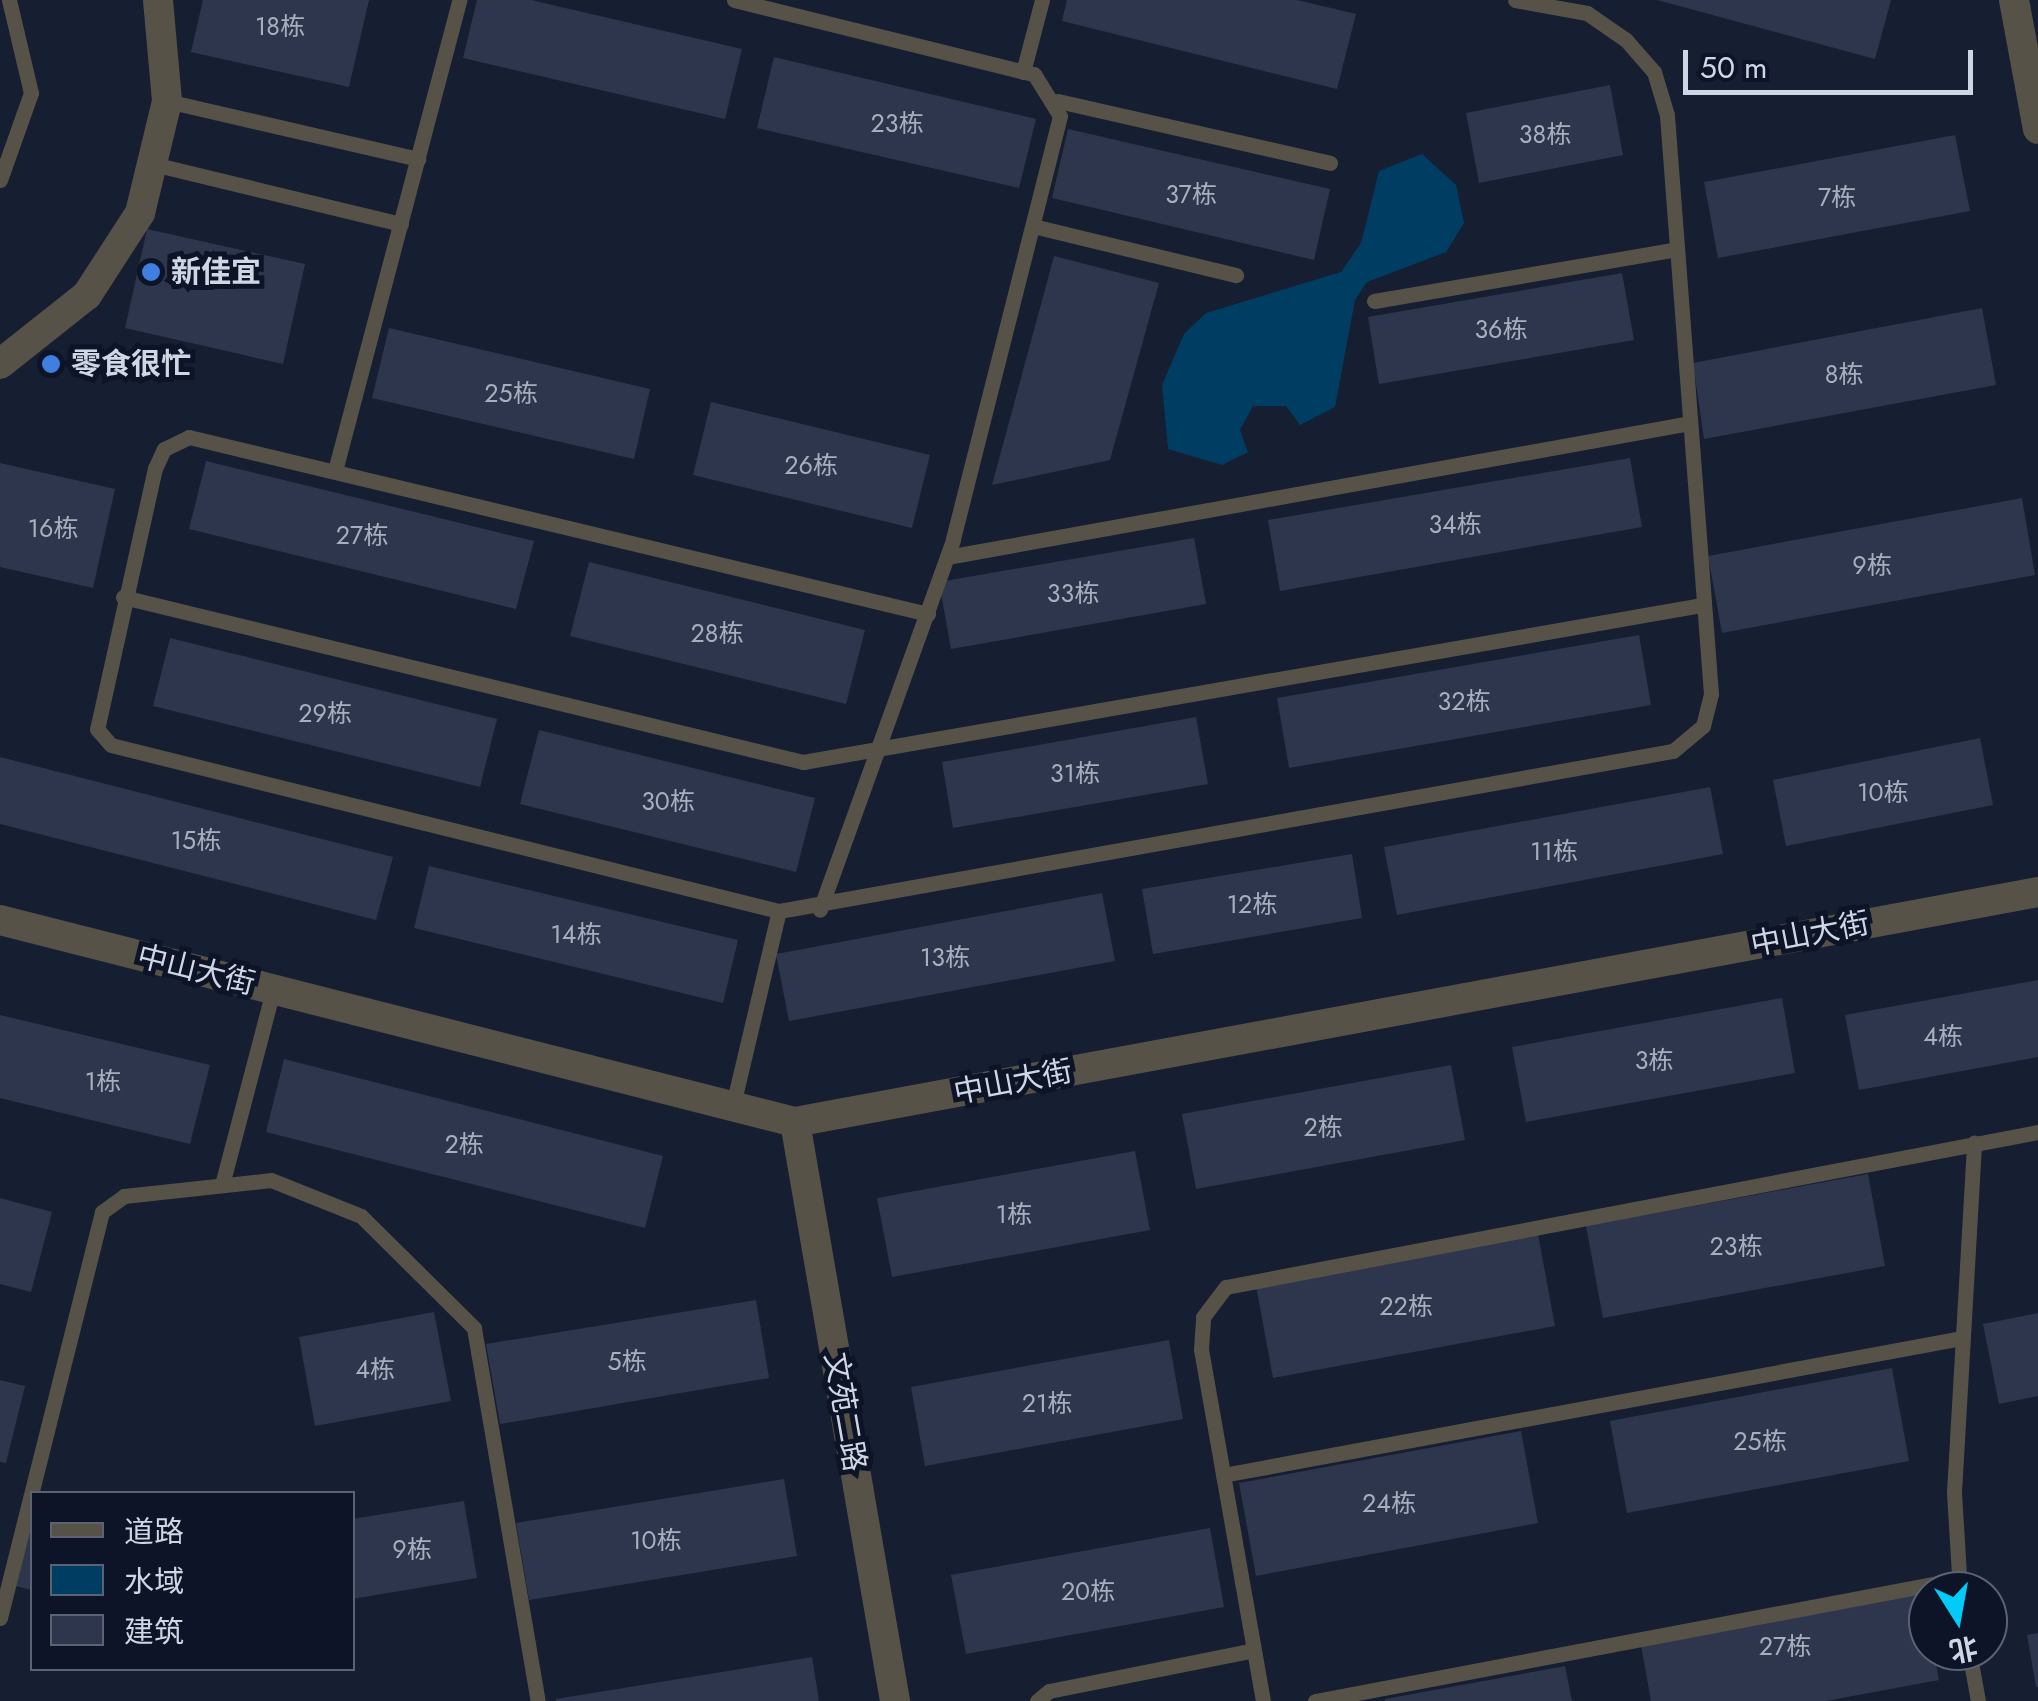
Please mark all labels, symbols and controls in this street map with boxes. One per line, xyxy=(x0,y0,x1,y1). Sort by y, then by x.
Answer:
house number: 18栋 xyxy=(255,11,305,41)
scale bar xyxy=(1688,30,1978,92)
text: 50 m xyxy=(1700,46,1767,89)
house number: 23栋 xyxy=(871,108,923,138)
house number: 38栋 xyxy=(1519,119,1571,149)
house number: 37栋 xyxy=(1165,179,1217,209)
house number: 7栋 xyxy=(1818,182,1856,212)
place label: 新佳宜 xyxy=(171,254,261,290)
marker: 新佳宜 xyxy=(140,261,162,283)
house number: 36栋 xyxy=(1474,314,1528,344)
place label: 零食很忙 xyxy=(71,346,191,382)
marker: 零食很忙 xyxy=(40,353,62,375)
house number: 8栋 xyxy=(1825,359,1863,389)
house number: 25栋 xyxy=(484,378,538,408)
house number: 26栋 xyxy=(784,450,838,480)
house number: 34栋 xyxy=(1428,509,1482,539)
house number: 16栋 xyxy=(28,513,78,543)
house number: 27栋 xyxy=(336,520,388,550)
house number: 9栋 xyxy=(1852,550,1892,580)
house number: 33栋 xyxy=(1047,578,1099,608)
house number: 28栋 xyxy=(691,618,743,648)
house number: 32栋 xyxy=(1438,686,1490,716)
house number: 29栋 xyxy=(298,698,352,728)
house number: 31栋 xyxy=(1050,758,1100,788)
house number: 10栋 xyxy=(1857,777,1909,807)
house number: 30栋 xyxy=(641,786,695,816)
house number: 15栋 xyxy=(171,825,221,855)
house number: 11栋 xyxy=(1530,836,1578,866)
house number: 12栋 xyxy=(1227,889,1277,919)
street label: 中山大街 xyxy=(1748,905,1872,963)
house number: 14栋 xyxy=(551,919,601,949)
street label: 中山大街 xyxy=(133,938,259,1002)
house number: 13栋 xyxy=(920,942,970,972)
house number: 4栋 xyxy=(1923,1021,1963,1051)
house number: 3栋 xyxy=(1635,1045,1673,1075)
street label: 中山大街 xyxy=(951,1053,1075,1111)
house number: 1栋 xyxy=(85,1066,121,1096)
house number: 2栋 xyxy=(1303,1112,1343,1142)
house number: 2栋 xyxy=(444,1129,484,1159)
house number: 1栋 xyxy=(996,1199,1032,1229)
house number: 23栋 xyxy=(1710,1231,1762,1261)
house number: 22栋 xyxy=(1379,1291,1433,1321)
house number: 5栋 xyxy=(607,1346,647,1376)
street label: 文苑二路 xyxy=(817,1350,873,1474)
house number: 4栋 xyxy=(355,1354,395,1384)
house number: 21栋 xyxy=(1022,1388,1072,1418)
house number: 25栋 xyxy=(1733,1426,1787,1456)
house number: 24栋 xyxy=(1362,1488,1416,1518)
legend xyxy=(30,1491,355,1671)
text: 道路 xyxy=(124,1510,184,1553)
house number: 10栋 xyxy=(630,1525,682,1555)
house number: 9栋 xyxy=(392,1534,432,1564)
text: 水域 xyxy=(124,1560,184,1603)
north arrow xyxy=(1908,1571,2008,1671)
house number: 20栋 xyxy=(1061,1576,1115,1606)
text: 建筑 xyxy=(124,1610,184,1653)
text: 北 xyxy=(1946,1626,1981,1672)
house number: 27栋 xyxy=(1759,1631,1811,1661)

